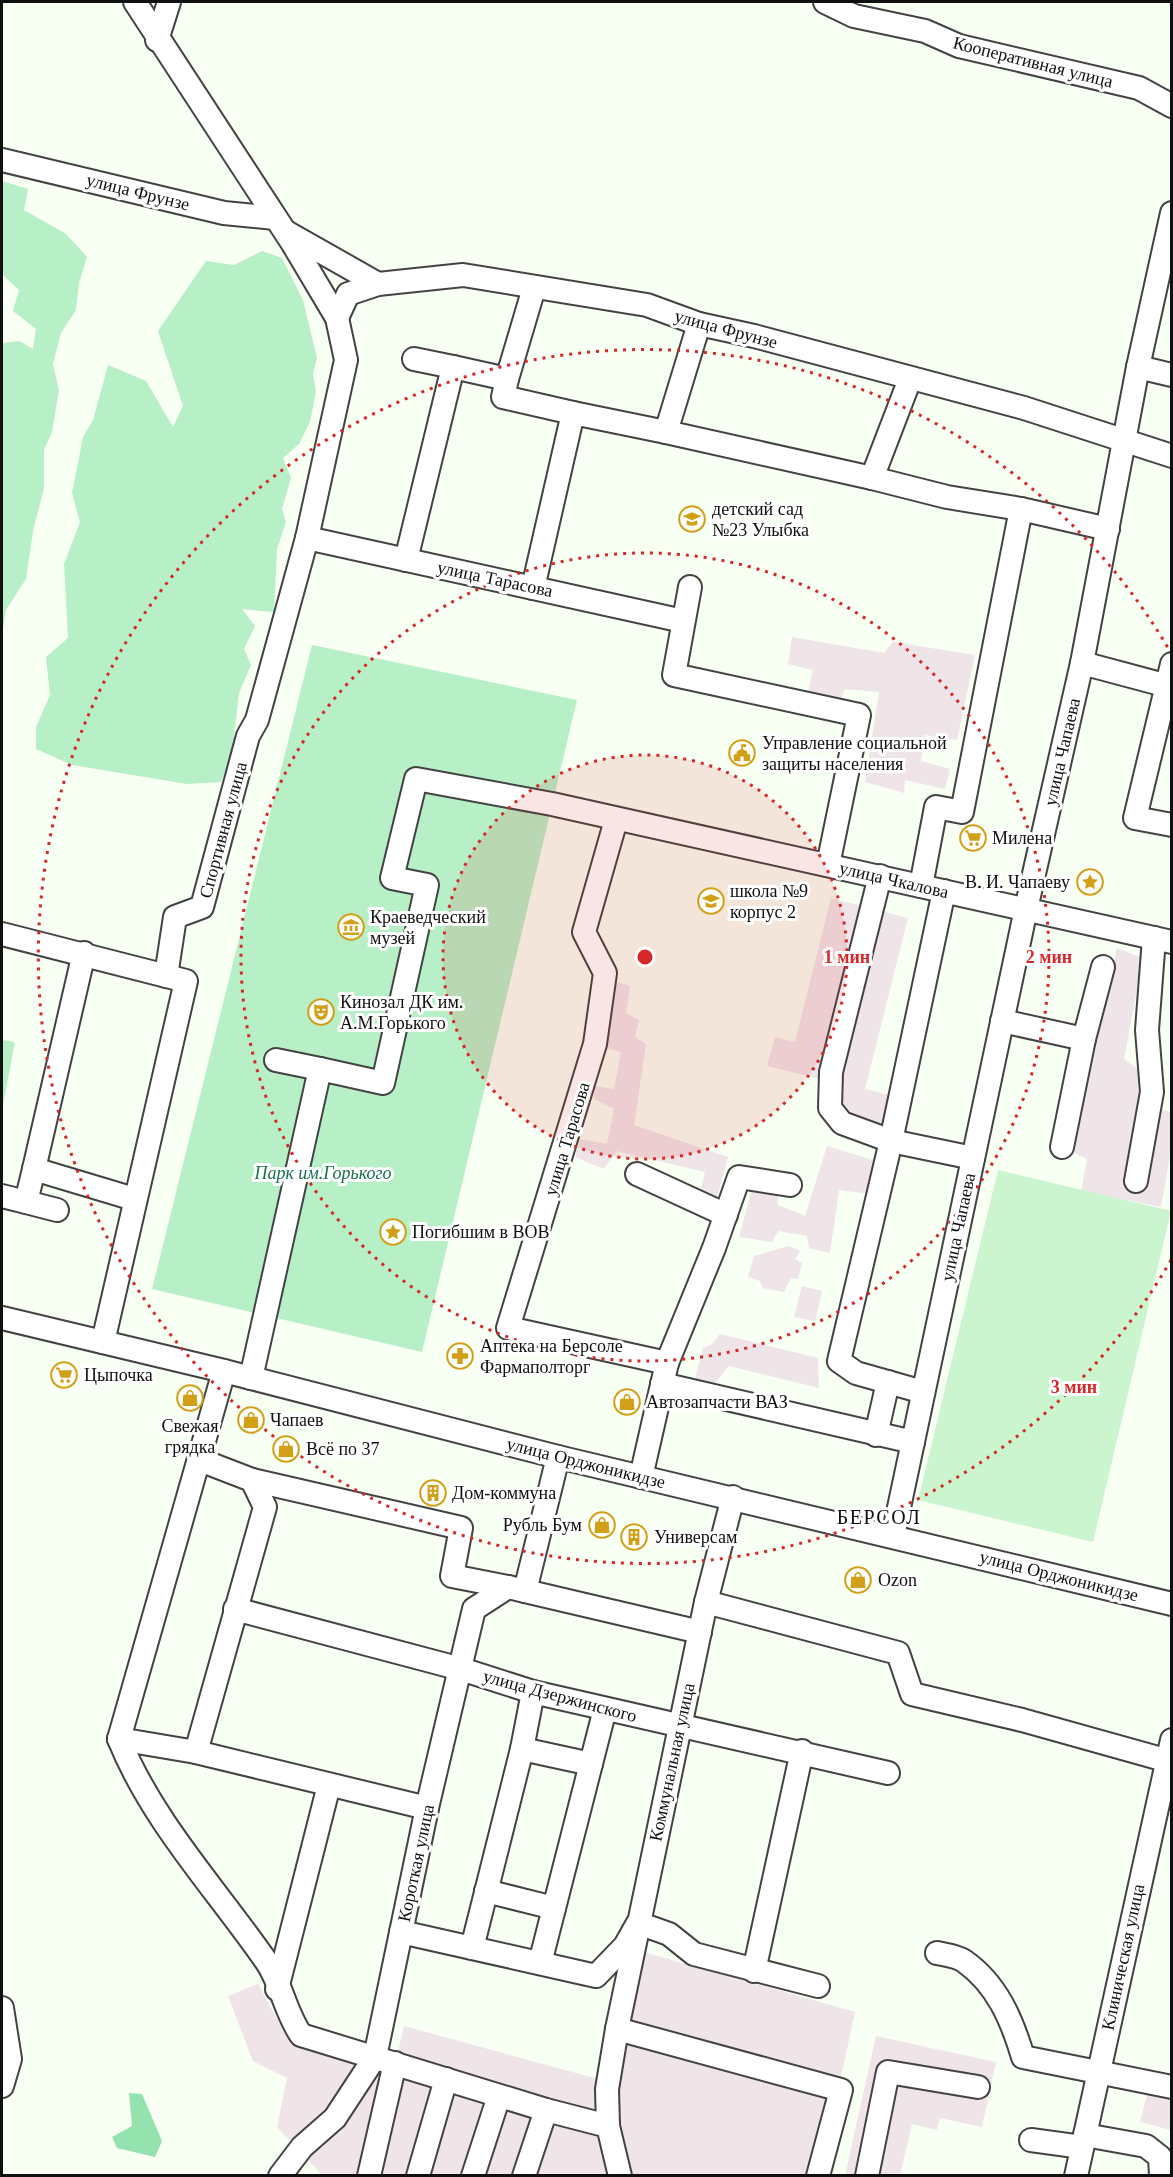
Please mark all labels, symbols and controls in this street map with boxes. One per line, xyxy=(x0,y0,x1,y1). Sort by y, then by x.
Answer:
street label: Кооперативная улица xyxy=(951,32,1115,92)
street label: улица Фрунзе xyxy=(84,170,192,214)
street label: улица Фрунзе xyxy=(672,306,780,352)
place label: детский сад №23 Улыбка xyxy=(712,499,809,540)
school or university icon: детский сад №23 Улыбка xyxy=(677,504,707,534)
street label: улица Тарасова xyxy=(435,557,555,601)
street label: улица Чапаева xyxy=(1040,696,1084,808)
place label: Управление социальной защиты населения xyxy=(762,733,947,774)
public building icon: Управление социальной защиты населения xyxy=(727,738,757,768)
street label: Спортивная улица xyxy=(195,760,251,900)
supermarket icon: Милена xyxy=(958,823,988,853)
place label: Милена xyxy=(992,828,1052,848)
street label: улица Чкалова xyxy=(837,858,951,902)
place icon: В. И. Чапаеву xyxy=(1075,867,1105,897)
place label: В. И. Чапаеву xyxy=(965,872,1070,892)
place label: школа №9 корпус 2 xyxy=(730,881,808,922)
school or university icon: школа №9 корпус 2 xyxy=(696,886,726,916)
place label: Краеведческий музей xyxy=(370,907,486,948)
museum icon: Краеведческий музей xyxy=(336,912,366,942)
centre of rings xyxy=(635,947,655,967)
text: 1 мин xyxy=(824,947,870,967)
text: 2 мин xyxy=(1026,947,1072,967)
place label: Кинозал ДК им. А.М.Горького xyxy=(340,992,463,1033)
theatre icon: Кинозал ДК им. А.М.Горького xyxy=(306,997,336,1027)
street label: улица Тарасова xyxy=(540,1080,594,1198)
park label: Парк им.Горького xyxy=(253,1163,392,1183)
street label: улица Чапаева xyxy=(937,1171,979,1283)
place icon: Погибшим в ВОВ xyxy=(378,1217,408,1247)
place label: Погибшим в ВОВ xyxy=(412,1222,550,1242)
place label: Аптека на Берсоле Фармаполторг xyxy=(480,1336,623,1377)
pharmacy icon: Аптека на Берсоле Фармаполторг xyxy=(445,1341,475,1371)
supermarket icon: Цыпочка xyxy=(49,1360,79,1390)
place label: Цыпочка xyxy=(84,1365,153,1385)
text: 3 мин xyxy=(1051,1377,1097,1397)
shop icon: Свежая грядка xyxy=(175,1383,205,1413)
shop icon: Автозапчасти ВАЗ xyxy=(612,1387,642,1417)
place label: Автозапчасти ВАЗ xyxy=(646,1392,788,1412)
shop icon: Чапаев xyxy=(236,1405,266,1435)
place label: Чапаев xyxy=(270,1410,324,1430)
place label: Свежая грядка xyxy=(161,1416,219,1457)
shop icon: Всё по 37 xyxy=(271,1434,301,1464)
street label: улица Орджоникидзе xyxy=(505,1434,667,1492)
place label: Всё по 37 xyxy=(306,1439,380,1459)
building icon: Дом-коммуна xyxy=(418,1478,448,1508)
place label: Дом-коммуна xyxy=(452,1483,556,1503)
district label: БЕРСОЛ xyxy=(837,1506,921,1528)
shop icon: Рубль Бум xyxy=(587,1510,617,1540)
place label: Рубль Бум xyxy=(503,1515,582,1535)
building icon: Универсам xyxy=(619,1522,649,1552)
place label: Универсам xyxy=(654,1527,737,1547)
street label: улица Орджоникидзе xyxy=(978,1547,1140,1605)
shop icon: Ozon xyxy=(843,1565,873,1595)
place label: Ozon xyxy=(878,1570,917,1590)
street label: улица Дзержинского xyxy=(481,1666,639,1726)
street label: Коммунальная улица xyxy=(645,1681,699,1843)
street label: Короткая улица xyxy=(394,1803,438,1923)
street label: Клиническая улица xyxy=(1098,1882,1148,2032)

